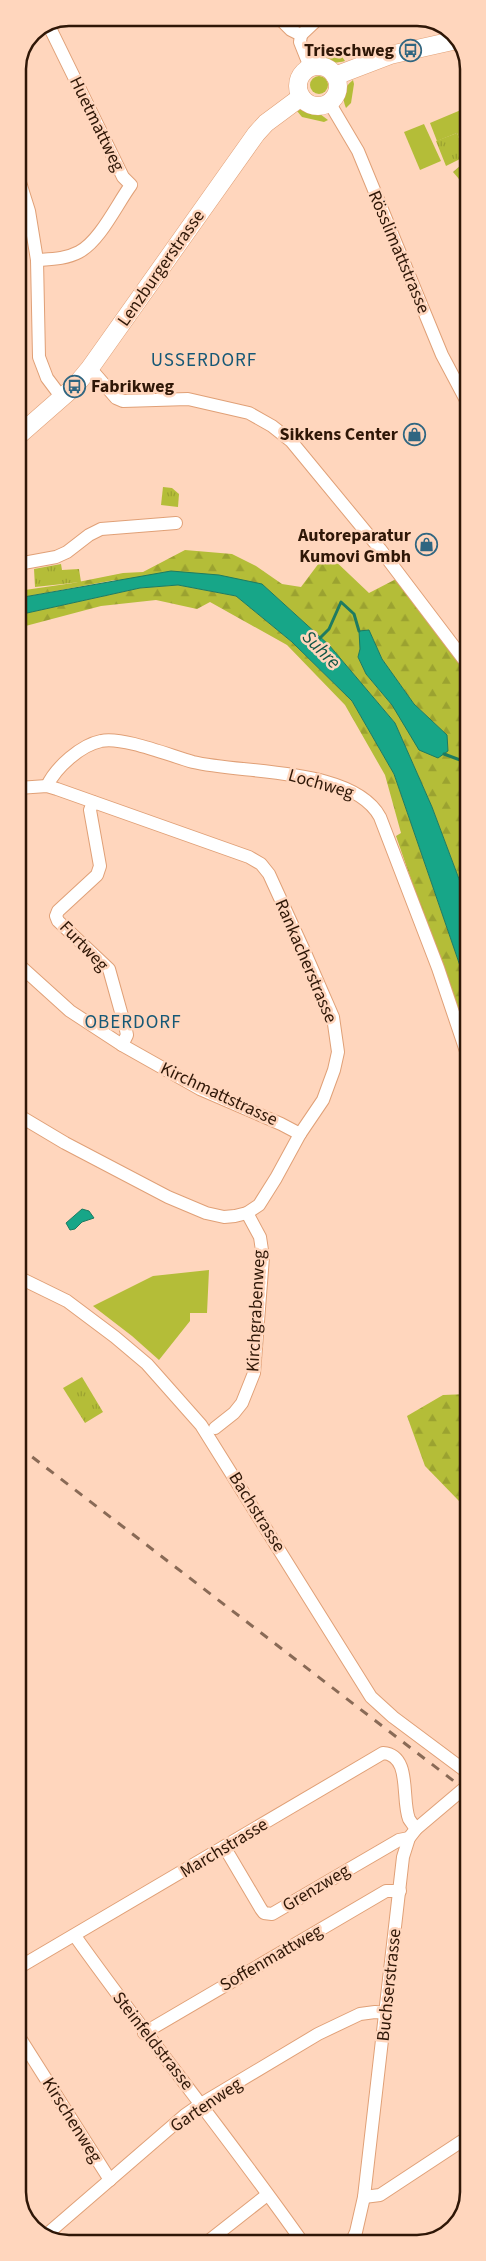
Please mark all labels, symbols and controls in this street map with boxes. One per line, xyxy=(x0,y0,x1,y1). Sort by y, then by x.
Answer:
place label: Trieschweg xyxy=(304,38,394,63)
bus stop icon: Trieschweg xyxy=(398,38,422,62)
street label: Huetmattweg xyxy=(63,72,131,176)
street label: Rösslimattstrasse xyxy=(362,187,436,317)
street label: Lenzburgerstrasse xyxy=(112,205,211,331)
district label: USSERDORF xyxy=(151,347,257,374)
bus stop icon: Fabrikweg xyxy=(63,374,87,398)
place label: Fabrikweg xyxy=(91,374,175,399)
place label: Sikkens Center xyxy=(279,422,399,447)
shop icon: Sikkens Center xyxy=(402,422,426,446)
place label: Autoreparatur Kumovi Gmbh xyxy=(297,523,412,569)
shop icon: Autoreparatur Kumovi Gmbh xyxy=(415,533,439,557)
water label: Suhre xyxy=(296,625,346,675)
street label: Lochweg xyxy=(285,763,357,805)
street label: Rankacherstrasse xyxy=(269,895,343,1027)
street label: Furtweg xyxy=(54,915,114,977)
district label: OBERDORF xyxy=(84,1009,182,1036)
street label: Kirchmattstrasse xyxy=(156,1056,282,1132)
street label: Kirchgrabenweg xyxy=(240,1249,272,1373)
street label: Bachstrasse xyxy=(223,1467,291,1557)
street label: Marchstrasse xyxy=(175,1812,273,1884)
street label: Grenzweg xyxy=(278,1858,354,1918)
street label: Soffenmattweg xyxy=(215,1919,327,1997)
street label: Buchserstrasse xyxy=(371,1927,407,2043)
street label: Steinfeldstrasse xyxy=(107,1986,200,2096)
street label: Gartenweg xyxy=(165,2072,247,2138)
street label: Kirschenweg xyxy=(36,2073,108,2167)

